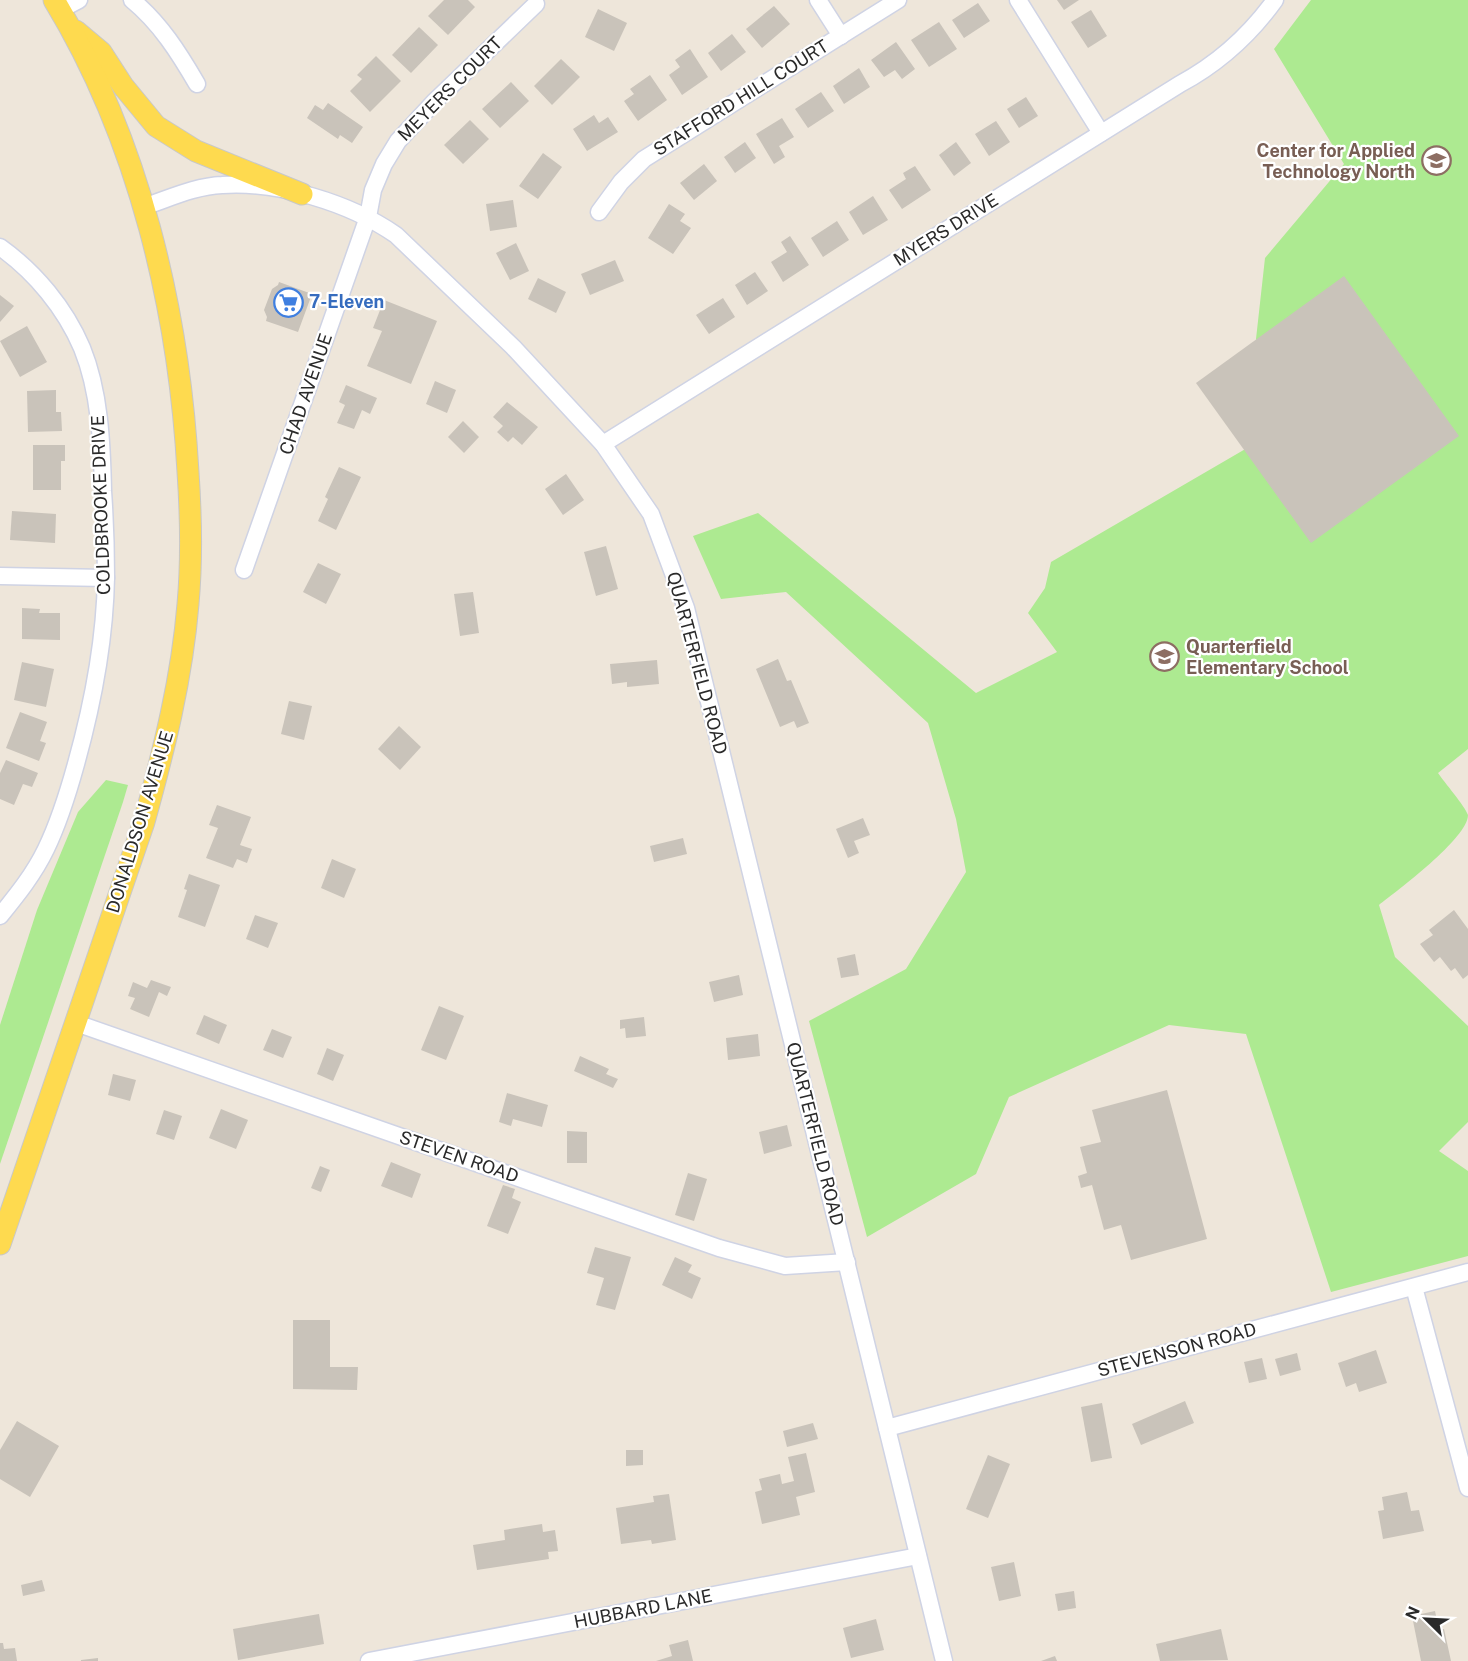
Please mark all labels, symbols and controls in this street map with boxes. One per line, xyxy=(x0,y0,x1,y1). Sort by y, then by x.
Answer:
street label: MEYERS COURT xyxy=(393,32,506,145)
street label: STAFFORD HILL COURT xyxy=(650,35,832,160)
place label: Center for Applied Technology North xyxy=(1256,140,1415,182)
school or university icon: Center for Applied Technology North xyxy=(1420,145,1452,177)
street label: MYERS DRIVE xyxy=(890,189,1002,270)
supermarket icon: 7-Eleven xyxy=(272,286,304,318)
place label: 7-Eleven xyxy=(309,291,384,312)
street label: CHAD AVENUE xyxy=(275,330,336,457)
street label: COLDBROOKE DRIVE xyxy=(87,415,114,595)
street label: QUARTERFIELD ROAD xyxy=(663,569,732,757)
place label: Quarterfield Elementary School xyxy=(1186,636,1349,678)
school or university icon: Quarterfield Elementary School xyxy=(1149,641,1181,673)
street label: DONALDSON AVENUE xyxy=(102,728,177,915)
street label: QUARTERFIELD ROAD xyxy=(783,1040,848,1228)
street label: STEVEN ROAD xyxy=(397,1126,522,1187)
street label: STEVENSON ROAD xyxy=(1095,1318,1259,1381)
street label: HUBBARD LANE xyxy=(572,1585,714,1632)
north arrow xyxy=(1396,1589,1456,1649)
text: N xyxy=(1402,1604,1424,1623)

